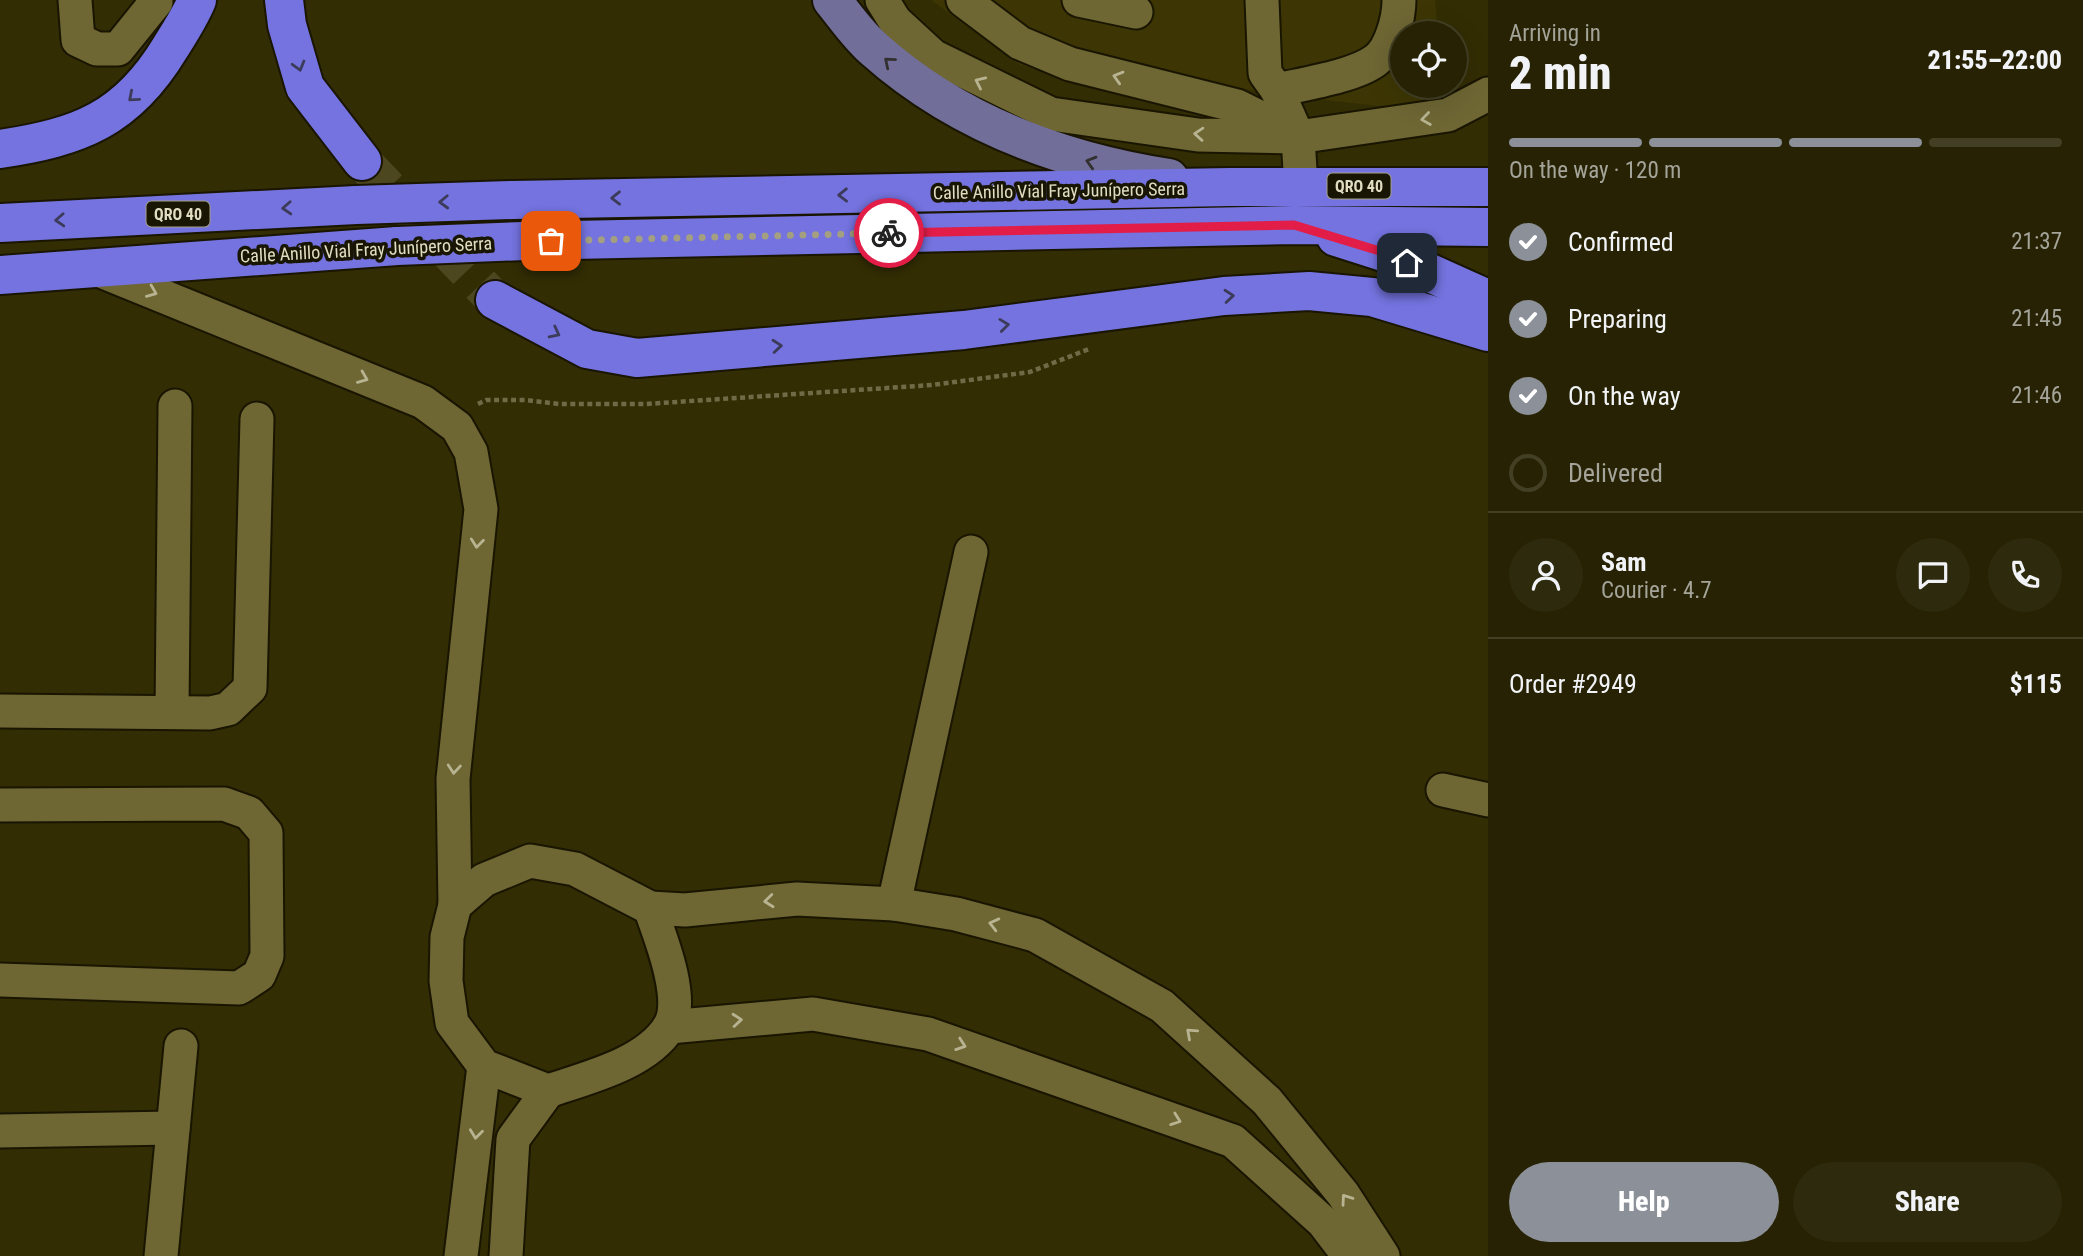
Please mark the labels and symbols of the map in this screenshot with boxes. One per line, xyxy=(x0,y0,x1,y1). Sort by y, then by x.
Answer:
one-way arrow xyxy=(885,57,897,70)
one-way arrow xyxy=(291,60,306,72)
one-way arrow xyxy=(1112,70,1124,85)
one-way arrow xyxy=(975,76,987,90)
one-way arrow xyxy=(128,89,141,101)
one-way arrow xyxy=(1420,111,1431,126)
one-way arrow xyxy=(1194,127,1205,142)
one-way arrow xyxy=(1085,156,1097,170)
road number: QRO 40 xyxy=(1328,174,1390,198)
street label: Calle Anillo Vial Fray Junípero Serra xyxy=(933,178,1185,203)
one-way arrow xyxy=(838,187,849,202)
one-way arrow xyxy=(610,190,621,206)
one-way arrow xyxy=(438,194,449,210)
courier xyxy=(854,198,924,268)
one-way arrow xyxy=(282,201,293,216)
road number: QRO 40 xyxy=(146,202,210,227)
pin xyxy=(521,211,581,271)
one-way arrow xyxy=(54,213,65,228)
street label: Calle Anillo Vial Fray Junípero Serra xyxy=(239,232,492,267)
pin xyxy=(1377,233,1437,293)
one-way arrow xyxy=(145,284,157,298)
one-way arrow xyxy=(1224,289,1235,304)
one-way arrow xyxy=(998,317,1009,332)
one-way arrow xyxy=(548,324,560,338)
one-way arrow xyxy=(772,339,783,354)
one-way arrow xyxy=(355,370,368,384)
one-way arrow xyxy=(470,537,485,548)
one-way arrow xyxy=(447,764,462,775)
one-way arrow xyxy=(763,894,775,909)
one-way arrow xyxy=(988,918,1000,932)
one-way arrow xyxy=(732,1013,743,1028)
one-way arrow xyxy=(1186,1029,1199,1041)
one-way arrow xyxy=(954,1037,967,1051)
one-way arrow xyxy=(1169,1112,1181,1126)
one-way arrow xyxy=(469,1128,484,1140)
one-way arrow xyxy=(1342,1194,1354,1207)

